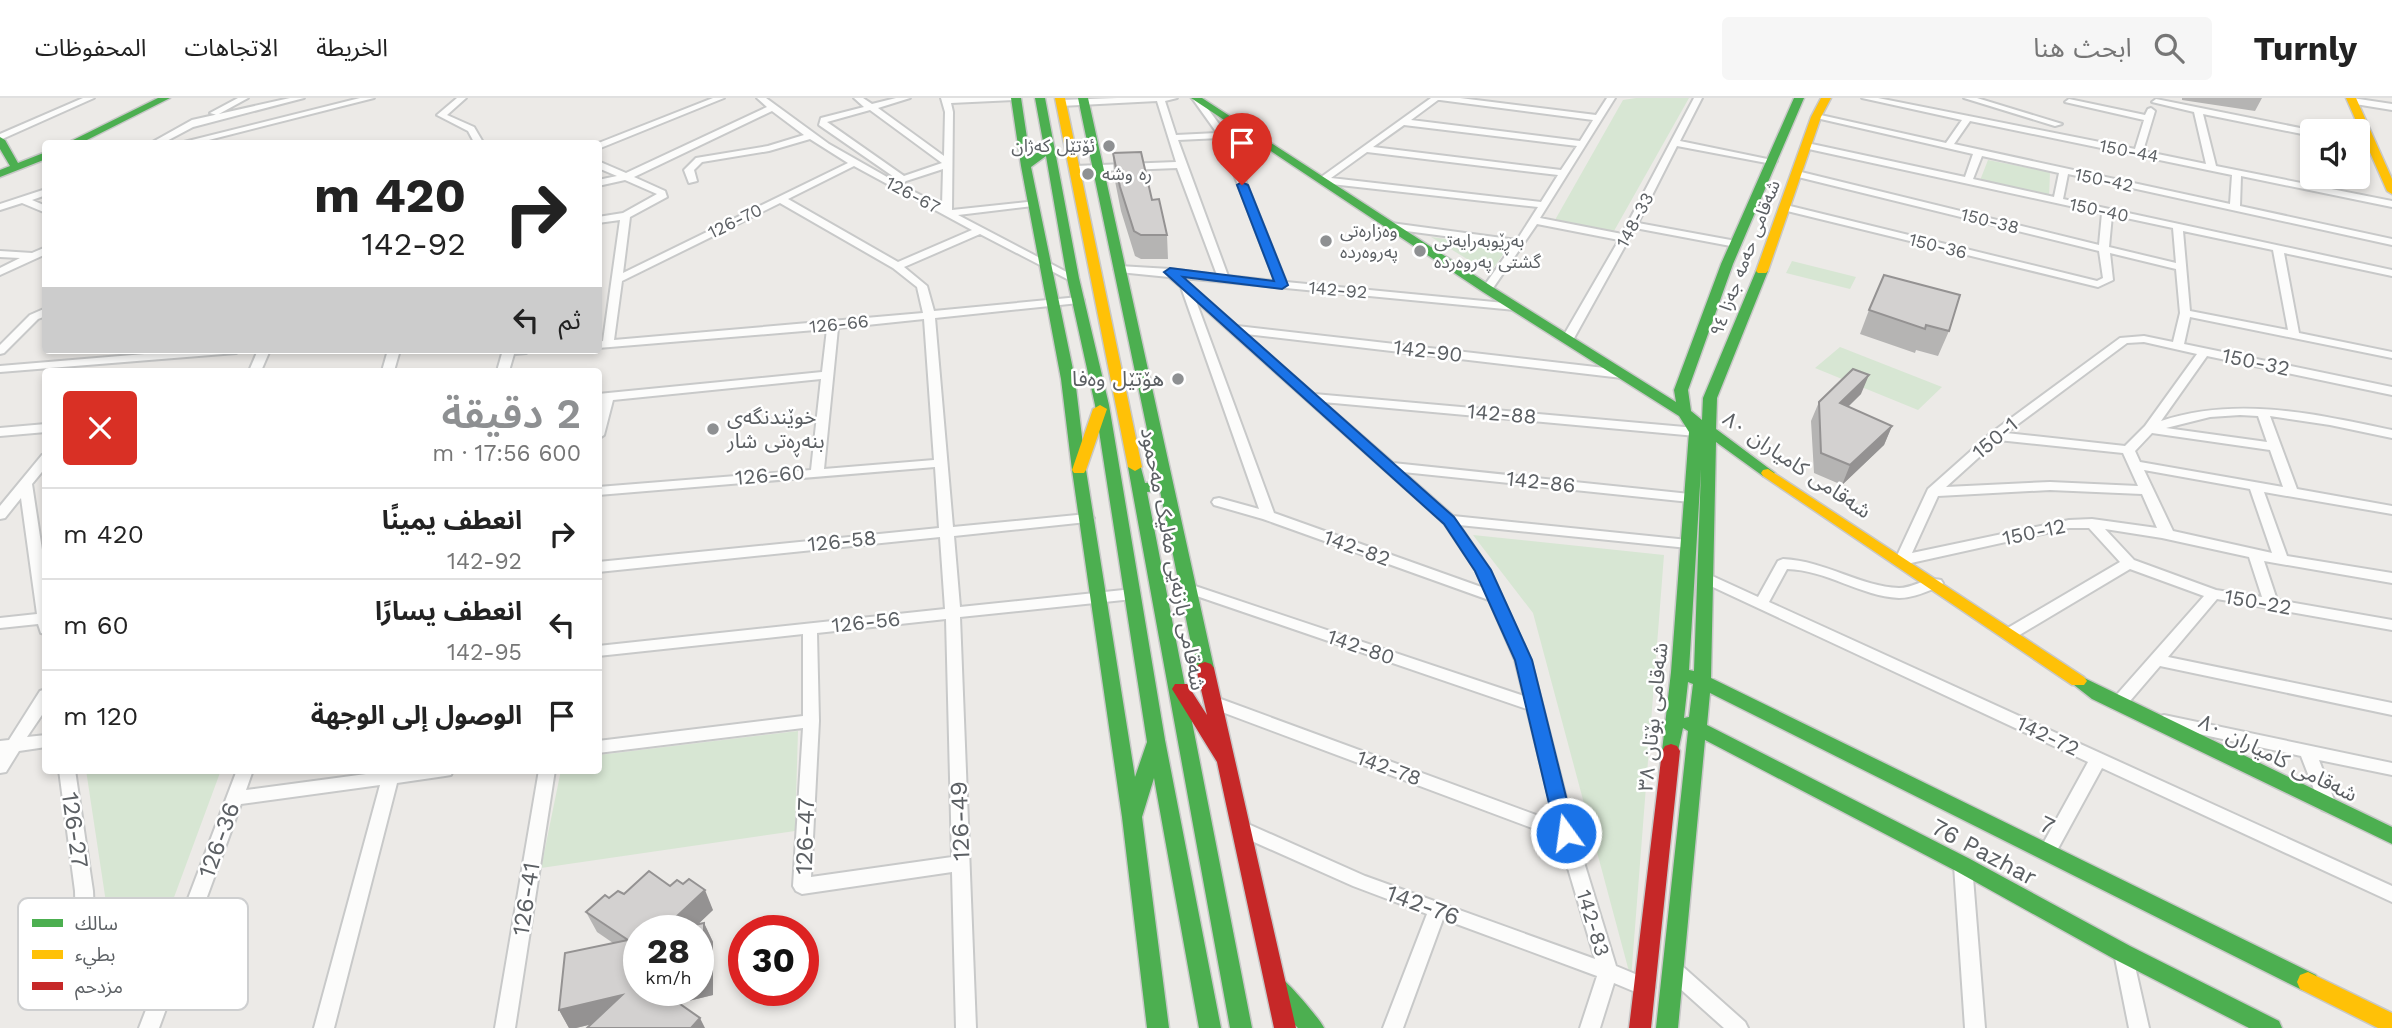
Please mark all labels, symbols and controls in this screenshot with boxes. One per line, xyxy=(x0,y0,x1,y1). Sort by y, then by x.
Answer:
search box xyxy=(1722,17,2212,80)
icon: search xyxy=(2150,29,2188,67)
text: Turnly xyxy=(2254,29,2357,68)
text: ابحث هنا xyxy=(2033,33,2132,63)
text: المحفوظات xyxy=(35,34,146,62)
text: الاتجاهات xyxy=(184,34,278,62)
text: الخريطة xyxy=(316,34,388,62)
pin xyxy=(1212,113,1272,185)
map controls xyxy=(2300,119,2370,189)
button: sound xyxy=(2300,119,2370,189)
icon: arrive xyxy=(1223,124,1261,162)
street label: 150-44 xyxy=(2098,134,2160,167)
place label: ئۆتێل کەژان xyxy=(1011,135,1095,157)
marker: ئۆتێل کەژان xyxy=(1101,138,1117,154)
place label: ره وشه xyxy=(1102,163,1152,185)
street label: 150-42 xyxy=(2073,163,2135,196)
text: 420 m xyxy=(314,166,466,224)
marker: ره وشه xyxy=(1080,166,1096,182)
icon: right xyxy=(490,168,581,259)
street label: 126-67 xyxy=(882,172,944,218)
street label: شەقامی حەمە جەزا ٩٤ xyxy=(1705,177,1785,339)
street label: 148-33 xyxy=(1611,189,1658,251)
street label: 150-40 xyxy=(2068,193,2131,226)
street label: 126-70 xyxy=(704,199,765,243)
street label: 150-38 xyxy=(1959,203,2021,238)
place label: وەزارەتی پەروەردە xyxy=(1340,220,1398,263)
text: 142-92 xyxy=(362,225,466,263)
street label: 150-36 xyxy=(1907,228,1969,263)
place label: بەڕێوبەرایەتی گشتی پەروەردە xyxy=(1434,230,1541,273)
marker: وەزارەتی پەروەردە xyxy=(1318,233,1334,249)
marker: بەڕێوبەرایەتی گشتی پەروەردە xyxy=(1412,243,1428,259)
street label: 142-92 xyxy=(1308,276,1368,303)
icon: left xyxy=(507,301,545,339)
text: ثم xyxy=(559,305,581,335)
street label: 126-66 xyxy=(808,310,870,337)
street label: 142-90 xyxy=(1392,334,1464,367)
street label: 150-32 xyxy=(2220,342,2292,381)
place label: هۆتێل وەفا xyxy=(1072,366,1164,391)
marker: هۆتێل وەفا xyxy=(1170,371,1186,387)
text: 2 دقيقة xyxy=(441,389,581,438)
button: close xyxy=(63,391,137,465)
street label: 142-88 xyxy=(1466,398,1538,429)
place label: خوێندنگەی بنەڕەتی شار xyxy=(726,404,825,458)
street label: شەقامی کامیاران ٨٠ xyxy=(1718,406,1876,523)
street label: 150-1 xyxy=(1967,411,2022,464)
marker: خوێندنگەی بنەڕەتی شار xyxy=(705,421,721,437)
street label: شەقامی بازنەیی مەلیک مەحمود xyxy=(1136,425,1211,692)
text: 600 m · 17:56 xyxy=(432,440,581,467)
street label: 126-60 xyxy=(734,459,806,490)
street label: 142-86 xyxy=(1505,465,1577,498)
text: انعطف يمينًا xyxy=(382,505,522,535)
street label: 150-12 xyxy=(2000,513,2068,550)
icon: right xyxy=(543,515,581,553)
text: 420 m xyxy=(63,519,144,549)
street label: 126-58 xyxy=(806,524,878,557)
street label: 142-82 xyxy=(1321,524,1394,571)
text: 142-92 xyxy=(447,548,522,575)
street label: 150-22 xyxy=(2223,583,2294,620)
text: انعطف يسارًا xyxy=(375,596,522,626)
street label: 126-56 xyxy=(830,605,902,638)
icon: left xyxy=(543,606,581,644)
text: 60 m xyxy=(63,610,129,640)
street label: 142-80 xyxy=(1324,623,1398,670)
text: 142-95 xyxy=(447,639,522,666)
street label: شەقامی بۆتان ٣٨ xyxy=(1632,641,1673,793)
icon: arrive xyxy=(543,697,581,735)
text: الوصول إلى الوجهة xyxy=(311,700,522,730)
text: 120 m xyxy=(63,701,138,731)
street label: شەقامی کامیاران ٨٠ xyxy=(2195,708,2362,807)
street label: 142-72 xyxy=(2013,710,2084,761)
street label: 142-78 xyxy=(1354,744,1425,791)
street label: 126-49 xyxy=(945,781,975,861)
street label: 126-27 xyxy=(56,790,94,870)
position arrow xyxy=(1529,796,1603,870)
street label: 126-47 xyxy=(790,797,820,875)
street label: 126-36 xyxy=(192,798,246,882)
street label: 7 xyxy=(2035,809,2059,841)
street label: 76 Pazhar xyxy=(1927,813,2042,891)
street label: 126-41 xyxy=(506,860,546,938)
street label: 142-76 xyxy=(1383,879,1463,931)
street label: 142-83 xyxy=(1572,887,1615,959)
legend xyxy=(18,898,248,1010)
text: سالك xyxy=(75,912,118,935)
speed limit sign: 30 xyxy=(728,915,819,1006)
text: 28 xyxy=(647,930,690,972)
text: بطيء xyxy=(75,943,115,969)
text: km/h xyxy=(645,967,692,988)
text: مزدحم xyxy=(75,975,123,1001)

